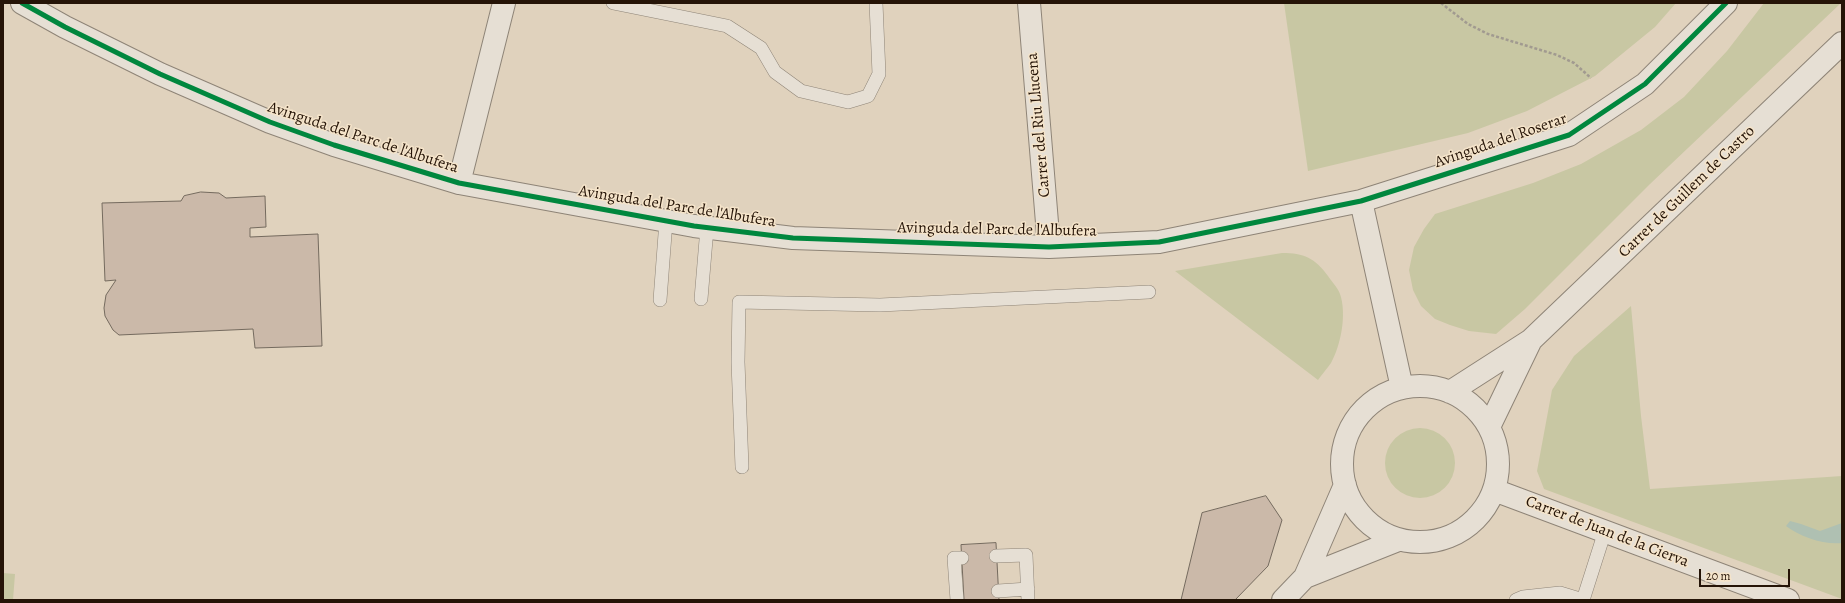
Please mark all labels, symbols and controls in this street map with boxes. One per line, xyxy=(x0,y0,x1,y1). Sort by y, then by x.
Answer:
street label: Carrer del Riu Llucena xyxy=(1023,52,1055,198)
street label: Avinguda del Parc de l'Albufera xyxy=(265,98,461,178)
street label: Avinguda del Roserar xyxy=(1432,109,1570,173)
street label: Carrer de Guillem de Castro xyxy=(1615,122,1759,262)
street label: Avinguda del Parc de l'Albufera xyxy=(577,182,777,232)
street label: Avinguda del Parc de l'Albufera xyxy=(897,219,1097,241)
street label: Carrer de Juan de la Cierva xyxy=(1523,492,1691,572)
scale bar xyxy=(1701,561,1792,587)
text: 20 m xyxy=(1706,568,1730,584)

